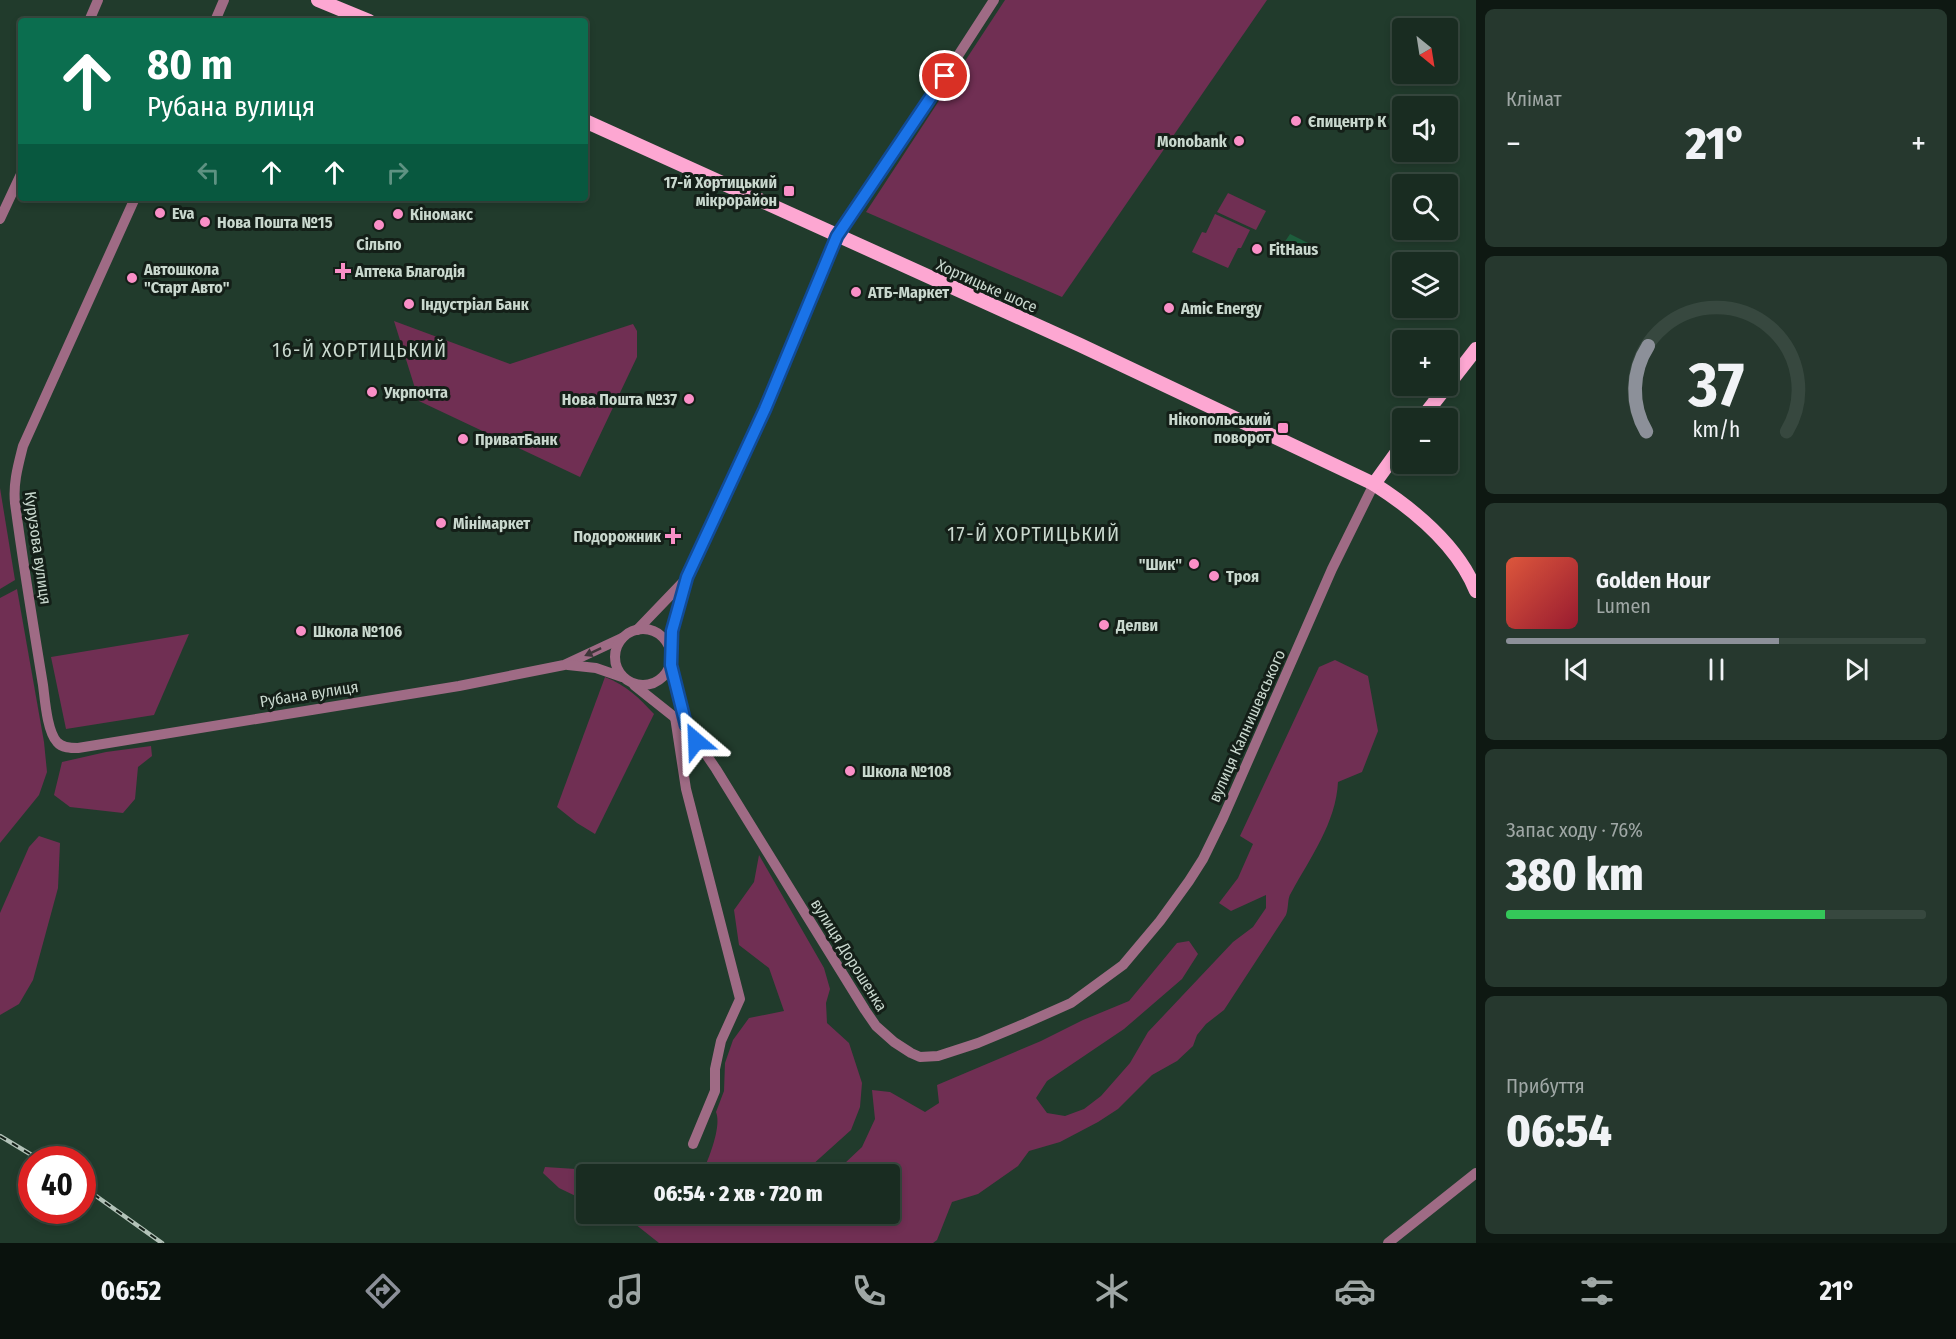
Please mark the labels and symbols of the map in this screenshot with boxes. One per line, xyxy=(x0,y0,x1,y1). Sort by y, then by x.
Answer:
north arrow xyxy=(1392,18,1458,84)
pin xyxy=(919,50,970,101)
place label: Єпицентр К xyxy=(1308,112,1387,131)
marker: Єпицентр К xyxy=(1289,114,1303,128)
place label: Monobank xyxy=(1157,132,1228,151)
marker: Monobank xyxy=(1232,134,1246,148)
place label: 17-й Хортицький мікрорайон xyxy=(664,173,777,210)
marker: 17-й Хортицький мікрорайон xyxy=(782,184,796,198)
place label: Eva xyxy=(172,204,194,223)
place label: Кіномакс xyxy=(410,205,473,224)
marker: Eva xyxy=(153,206,167,220)
marker: Кіномакс xyxy=(391,207,405,221)
place label: Нова Пошта №15 xyxy=(217,213,333,232)
marker: Нова Пошта №15 xyxy=(198,215,212,229)
marker: Сільпо xyxy=(372,218,386,232)
place label: Сільпо xyxy=(356,235,402,254)
place label: FitHaus xyxy=(1269,240,1318,259)
marker: FitHaus xyxy=(1250,242,1264,256)
street label: Хортицьке шосе xyxy=(934,255,1040,317)
place label: Автошкола "Старт Авто" xyxy=(143,260,230,297)
place label: Аптека Благодiя xyxy=(354,262,465,281)
marker: Аптека Благодiя xyxy=(336,264,350,278)
marker: Автошкола "Старт Авто" xyxy=(125,271,139,285)
place label: АТБ-Маркет xyxy=(867,283,949,302)
marker: АТБ-Маркет xyxy=(849,285,863,299)
place label: Iндустрiал Банк xyxy=(421,295,530,314)
marker: Iндустрiал Банк xyxy=(402,297,416,311)
place label: Amic Energy xyxy=(1180,299,1262,318)
marker: Amic Energy xyxy=(1162,301,1176,315)
district label: 16-Й ХОРТИЦЬКИЙ xyxy=(272,338,448,362)
place label: Укрпочта xyxy=(383,383,448,402)
marker: Укрпочта xyxy=(365,385,379,399)
place label: Нова Пошта №37 xyxy=(562,390,677,409)
marker: Нова Пошта №37 xyxy=(682,392,696,406)
place label: Нікопольський поворот xyxy=(1169,410,1271,447)
marker: Нікопольський поворот xyxy=(1276,421,1290,435)
place label: ПриватБанк xyxy=(475,430,558,449)
marker: ПриватБанк xyxy=(456,432,470,446)
street label: Курузова вулиця xyxy=(21,490,55,606)
place label: Мiнiмаркет xyxy=(453,514,530,533)
marker: Мiнiмаркет xyxy=(434,516,448,530)
district label: 17-Й ХОРТИЦЬКИЙ xyxy=(947,522,1121,546)
place label: Подорожник xyxy=(573,527,662,546)
marker: Подорожник xyxy=(666,529,680,543)
place label: "Шик" xyxy=(1139,555,1182,574)
marker: "Шик" xyxy=(1187,557,1201,571)
place label: Троя xyxy=(1226,567,1259,586)
marker: Троя xyxy=(1207,569,1221,583)
place label: Делви xyxy=(1115,616,1158,635)
marker: Делви xyxy=(1097,618,1111,632)
place label: Школа №106 xyxy=(313,622,402,641)
marker: Школа №106 xyxy=(294,624,308,638)
one-way arrow xyxy=(585,647,602,656)
street label: вулиця Калнишевського xyxy=(1205,647,1289,805)
street label: Рубана вулиця xyxy=(258,677,360,711)
position arrow xyxy=(664,709,728,773)
place label: Школа №108 xyxy=(862,762,952,781)
marker: Школа №108 xyxy=(843,764,857,778)
street label: вулиця Дорошенка xyxy=(807,895,891,1015)
speed limit sign: 40 xyxy=(18,1146,96,1224)

